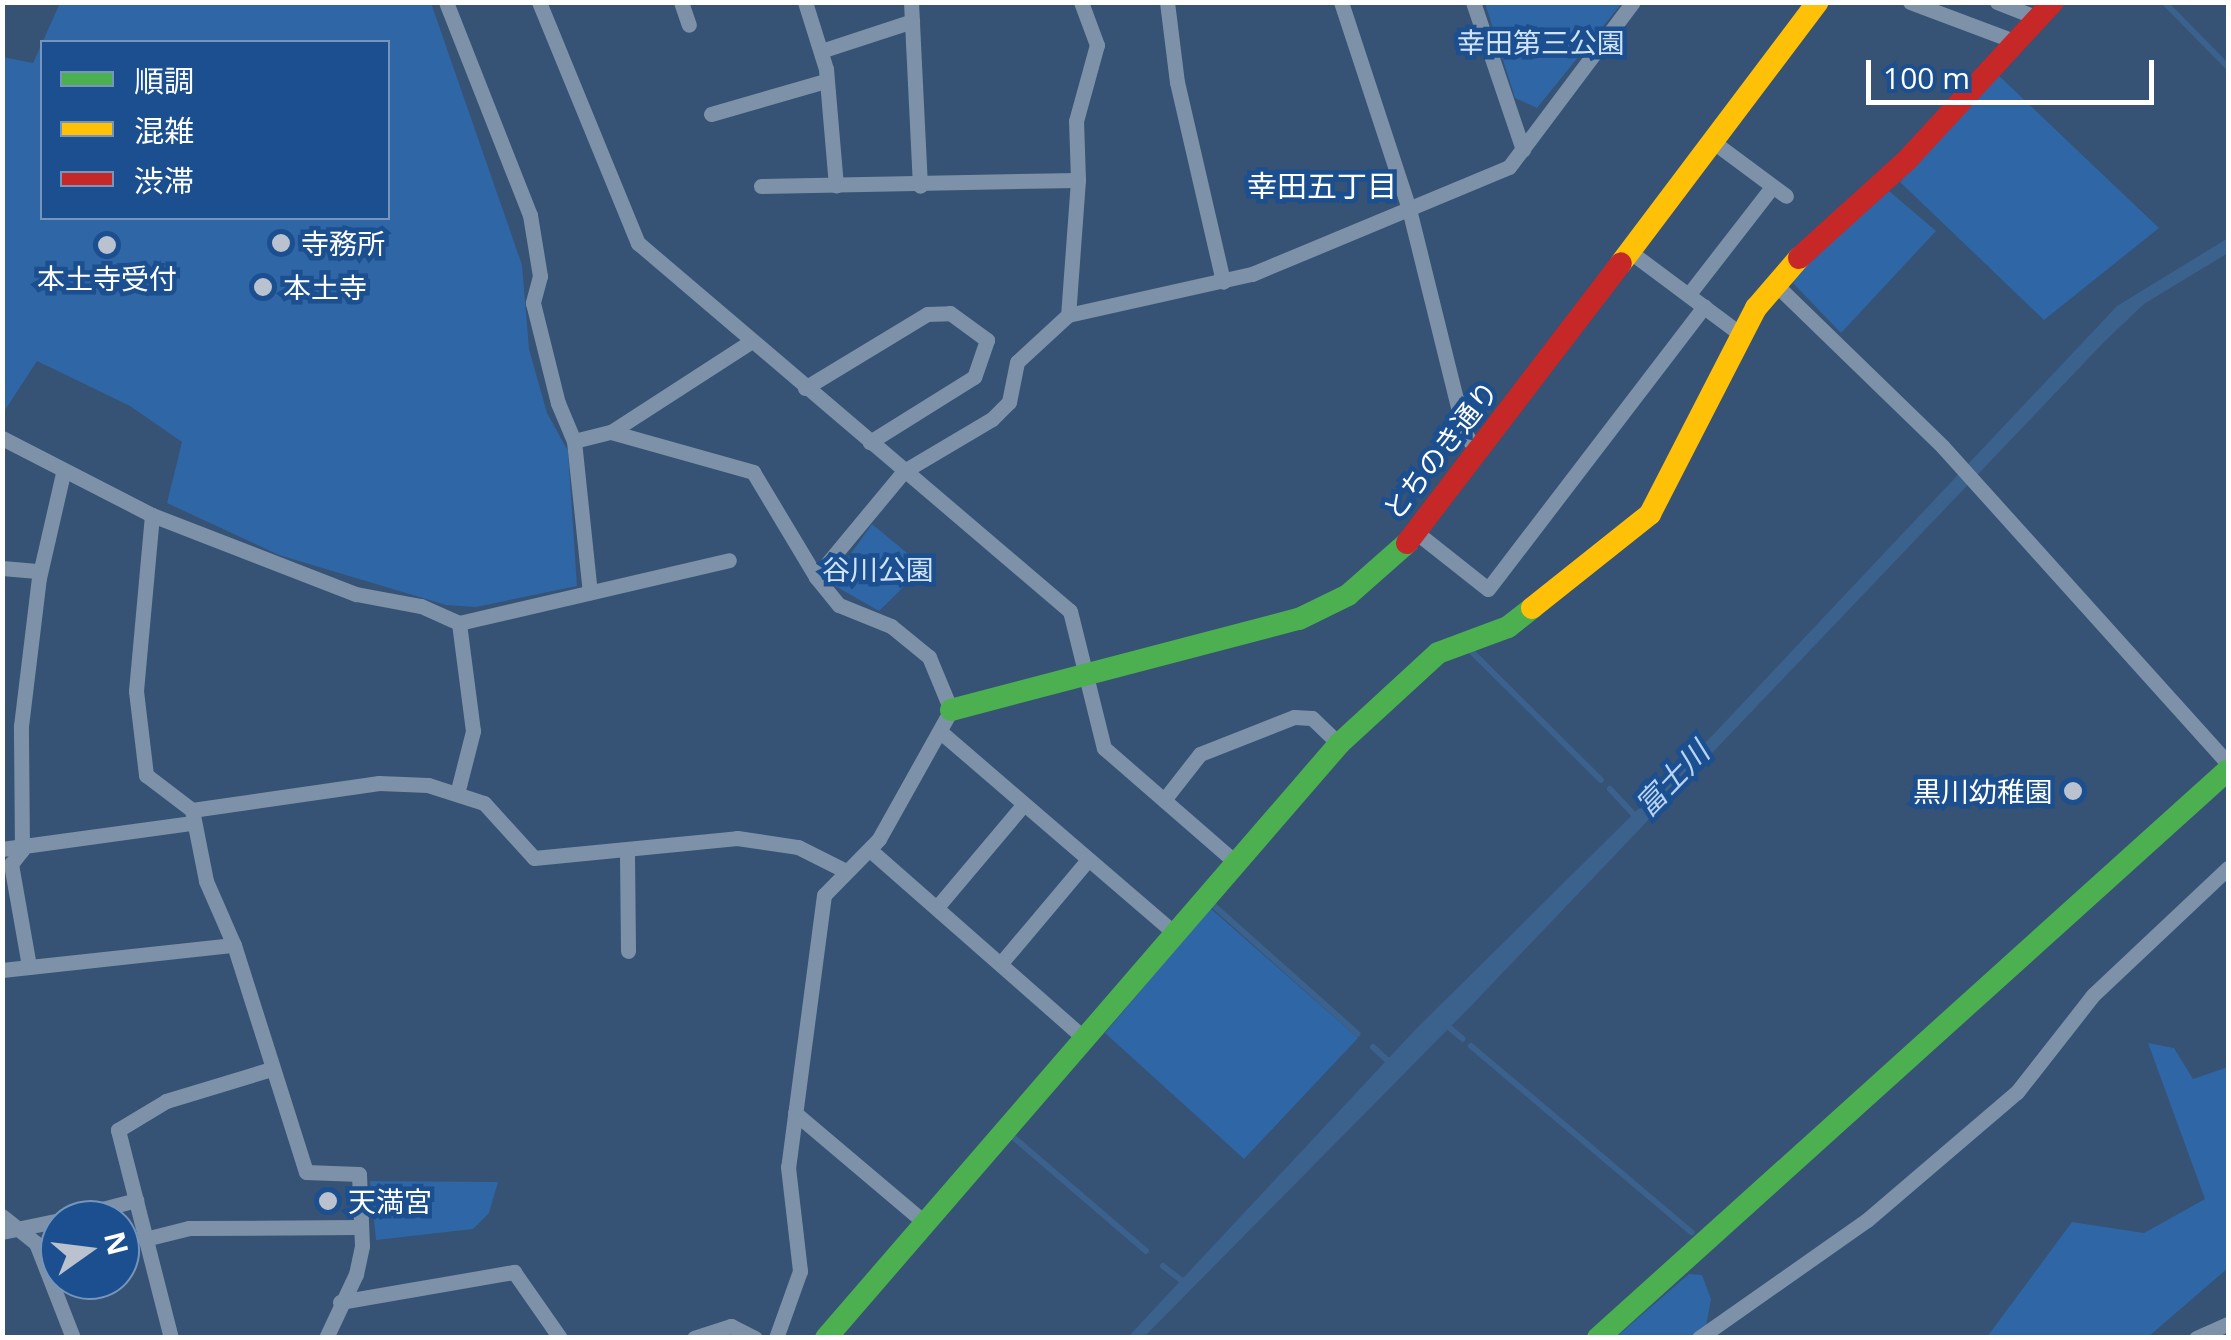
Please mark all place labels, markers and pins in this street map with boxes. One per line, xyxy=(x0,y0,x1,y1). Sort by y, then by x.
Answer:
place label: 寺務所 xyxy=(301,226,385,260)
marker: 寺務所 xyxy=(270,232,292,254)
marker: 本土寺受付 xyxy=(96,234,118,256)
place label: 本土寺受付 xyxy=(37,261,177,295)
place label: 本土寺 xyxy=(283,270,367,304)
marker: 本土寺 xyxy=(252,276,274,298)
place label: 黒川幼稚園 xyxy=(1913,774,2053,808)
marker: 黒川幼稚園 xyxy=(2062,780,2084,802)
place label: 天満宮 xyxy=(348,1184,432,1218)
marker: 天満宮 xyxy=(317,1190,339,1212)

